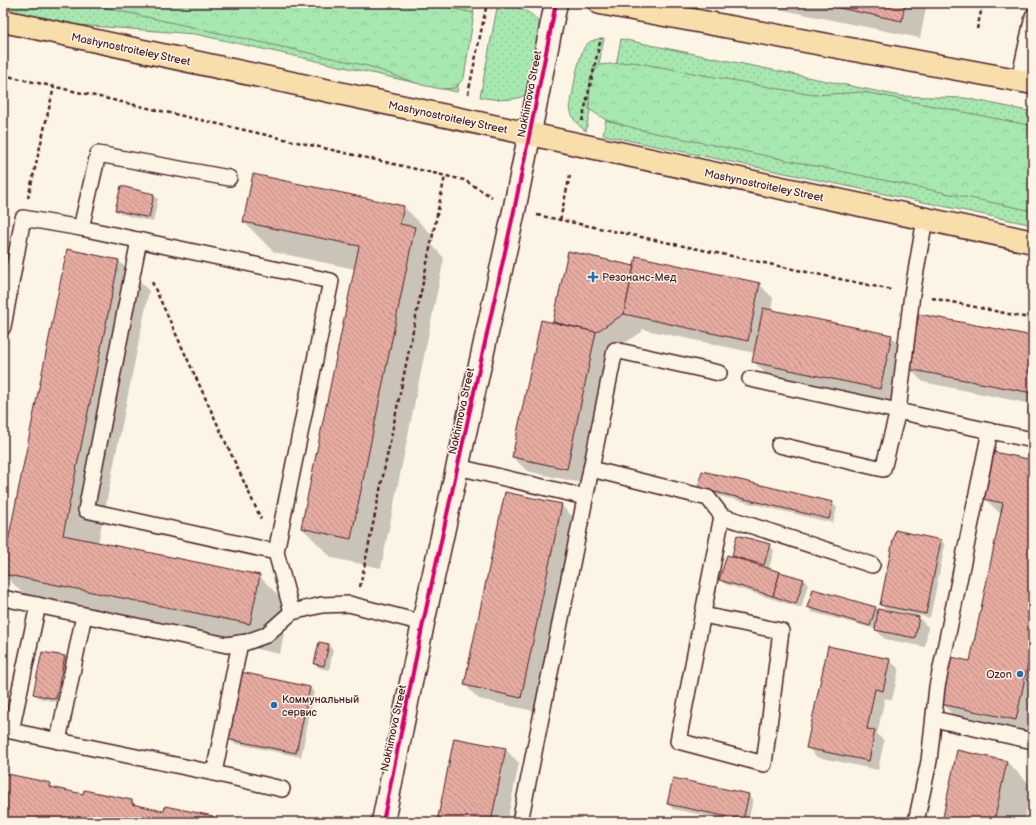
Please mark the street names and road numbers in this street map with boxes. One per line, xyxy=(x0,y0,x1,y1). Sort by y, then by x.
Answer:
street label: Mashynostroiteley Street xyxy=(70,30,192,69)
street label: Nakhimova Street xyxy=(515,49,544,139)
street label: Mashynostroiteley Street xyxy=(387,98,509,137)
street label: Mashynostroiteley Street xyxy=(703,166,825,205)
street label: Nakhimova Street xyxy=(446,366,477,456)
street label: Nakhimova Street xyxy=(378,683,409,773)

